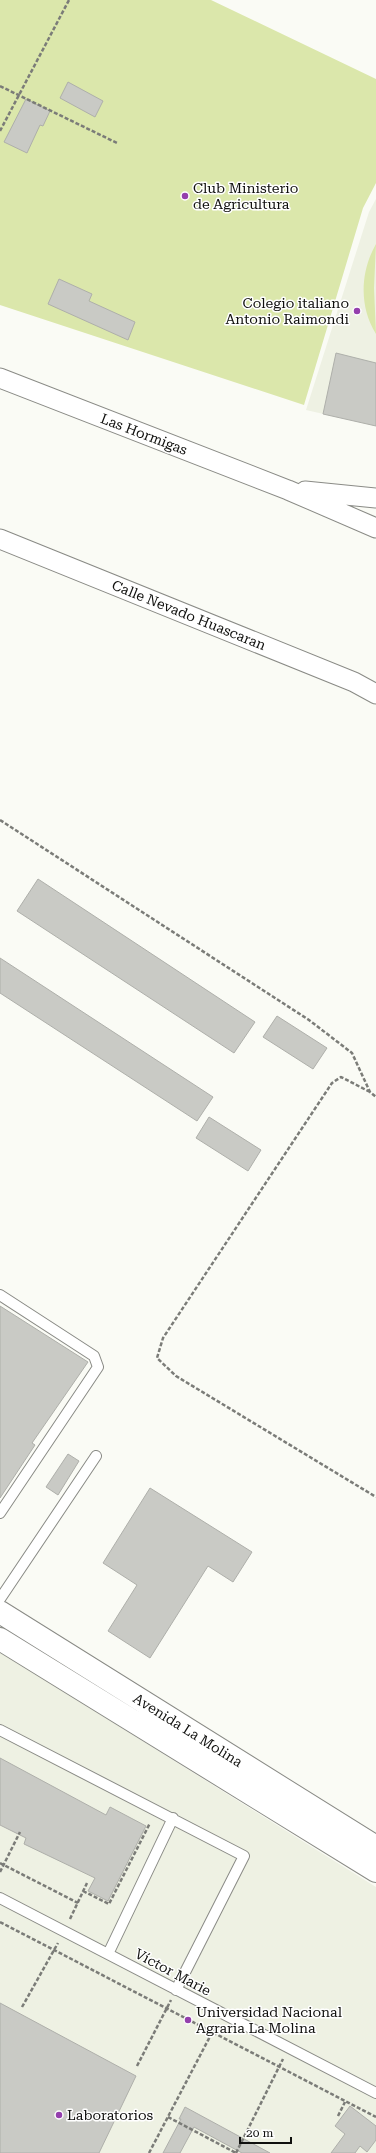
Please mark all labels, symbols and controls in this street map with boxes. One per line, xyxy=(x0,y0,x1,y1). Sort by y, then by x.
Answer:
place label: Club Ministerio de Agricultura xyxy=(193,180,298,212)
marker: Club Ministerio de Agricultura xyxy=(180,191,190,201)
place label: Colegio italiano Antonio Raimondi xyxy=(225,295,350,327)
marker: Colegio italiano Antonio Raimondi xyxy=(352,306,362,316)
street label: Las Hormigas xyxy=(98,410,190,458)
street label: Calle Nevado Huascaran xyxy=(110,577,268,653)
street label: Avenida La Molina xyxy=(130,1690,246,1770)
street label: Víctor Marie xyxy=(132,1945,214,1999)
place label: Universidad Nacional Agraria La Molina xyxy=(196,2004,343,2036)
marker: Universidad Nacional Agraria La Molina xyxy=(183,2015,193,2025)
place label: Laboratorios xyxy=(67,2107,154,2123)
marker: Laboratorios xyxy=(54,2110,64,2120)
scale bar xyxy=(240,2119,291,2145)
text: 20 m xyxy=(246,2126,273,2140)

